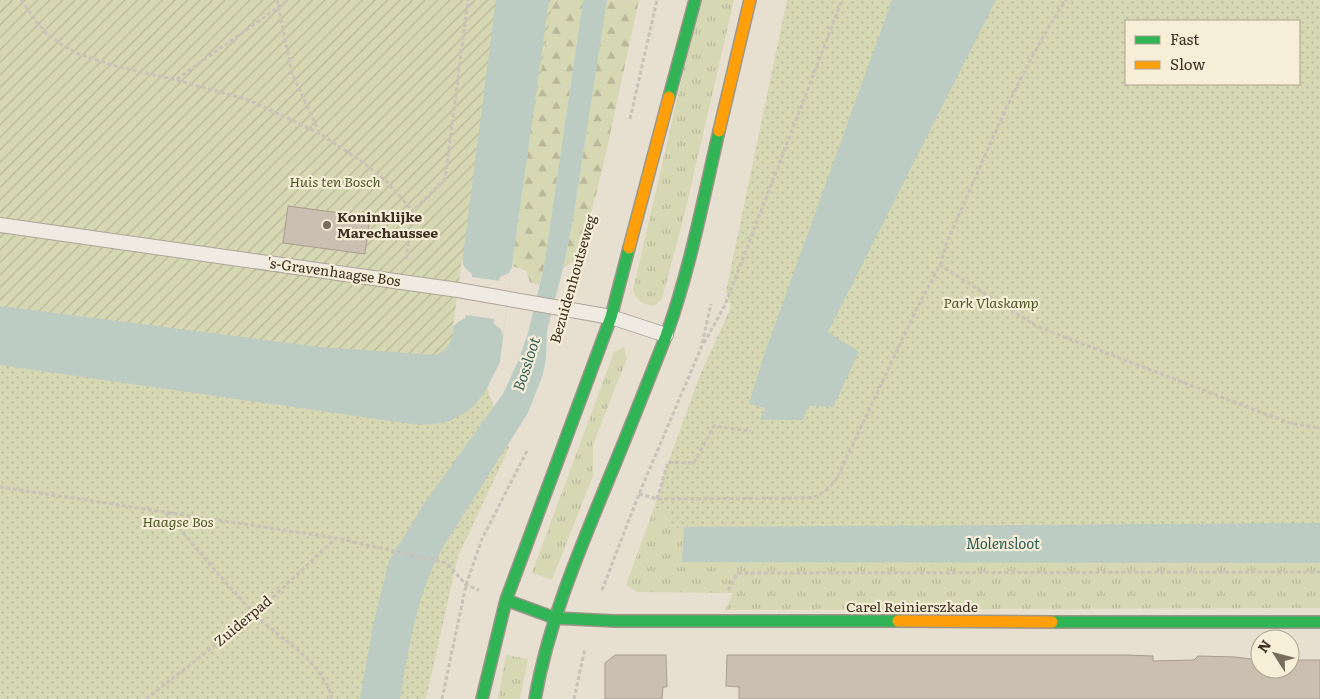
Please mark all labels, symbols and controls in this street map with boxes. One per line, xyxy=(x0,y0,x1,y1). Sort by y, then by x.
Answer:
legend xyxy=(1125,20,1300,85)
text: Fast xyxy=(1170,27,1199,50)
text: Slow xyxy=(1170,52,1205,75)
park label: Huis ten Bosch xyxy=(289,171,381,191)
place label: Koninklijke Marechaussee xyxy=(337,206,438,242)
street label: Bezuidenhoutseweg xyxy=(544,212,600,345)
marker: Koninklijke Marechaussee xyxy=(321,219,333,231)
street label: 's-Gravenhaagse Bos xyxy=(266,252,402,290)
park label: Park Vlaskamp xyxy=(943,292,1039,312)
water label: Bossloot xyxy=(506,333,545,394)
park label: Haagse Bos xyxy=(142,511,214,531)
water label: Molensloot xyxy=(966,531,1040,554)
street label: Zuiderpad xyxy=(209,590,276,650)
street label: Carel Reinierszkade xyxy=(846,596,978,616)
north arrow xyxy=(1250,629,1300,679)
text: N xyxy=(1252,635,1275,656)

